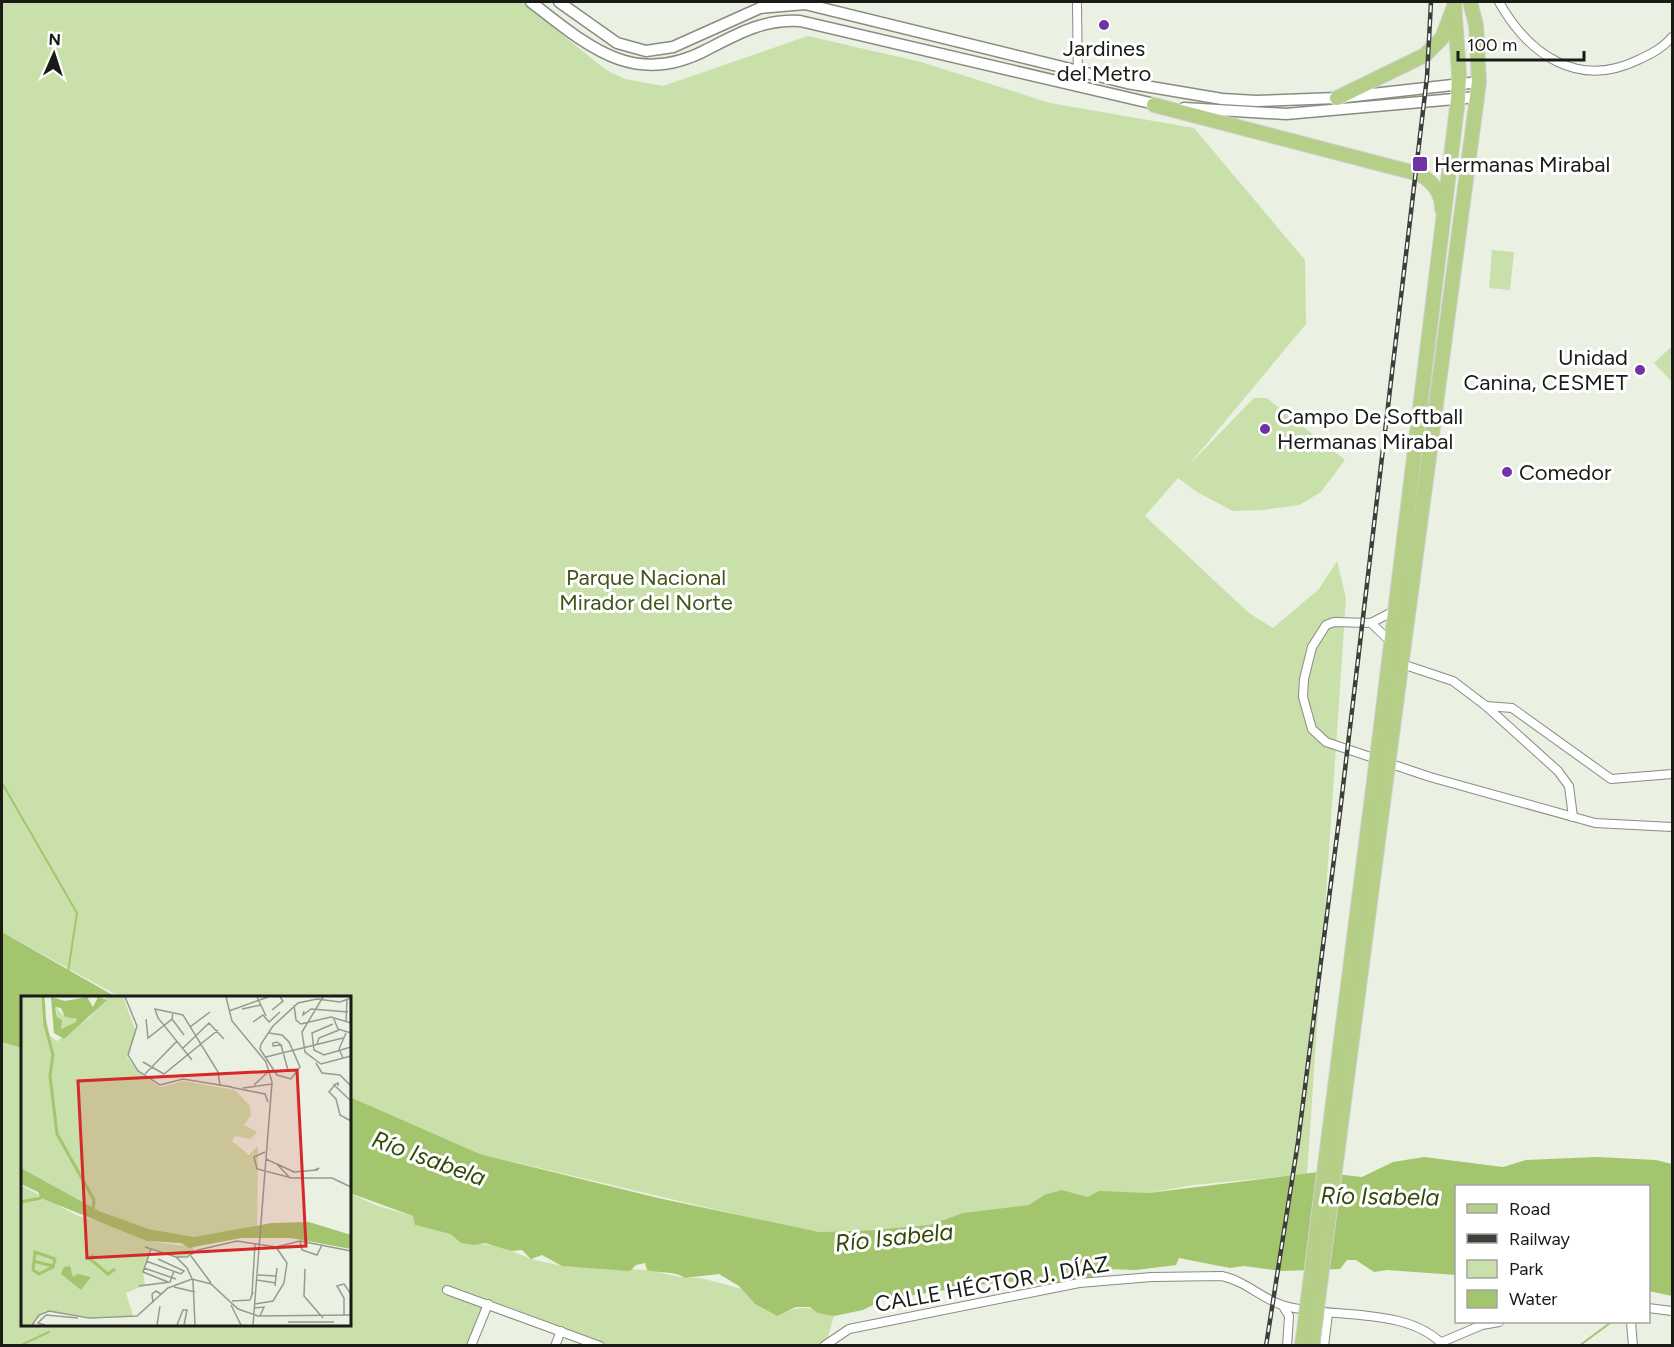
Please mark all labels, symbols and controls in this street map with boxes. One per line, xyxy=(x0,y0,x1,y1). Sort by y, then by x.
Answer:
marker: Jardines del Metro xyxy=(1097,18,1111,32)
north arrow xyxy=(24,24,84,84)
scale bar xyxy=(1458,24,1584,62)
text: N xyxy=(48,30,61,49)
text: 100 m xyxy=(1467,34,1517,56)
place label: Jardines del Metro xyxy=(1057,35,1151,87)
place label: Hermanas Mirabal xyxy=(1434,151,1610,178)
marker: Hermanas Mirabal xyxy=(1411,155,1429,173)
place label: Unidad Canina, CESMET xyxy=(1463,344,1628,396)
marker: Unidad Canina, CESMET xyxy=(1633,363,1647,377)
place label: Campo De Softball Hermanas Mirabal xyxy=(1277,403,1463,455)
marker: Campo De Softball Hermanas Mirabal xyxy=(1258,422,1272,436)
place label: Comedor xyxy=(1519,459,1612,486)
marker: Comedor xyxy=(1500,465,1514,479)
park label: Parque Nacional Mirador del Norte xyxy=(559,564,733,616)
inset map xyxy=(21,996,351,1326)
water label: Río Isabela xyxy=(368,1124,490,1192)
water label: Río Isabela xyxy=(1320,1180,1440,1212)
legend xyxy=(1455,1185,1650,1323)
text: Road xyxy=(1509,1198,1550,1220)
water label: Río Isabela xyxy=(833,1216,955,1258)
text: Railway xyxy=(1509,1228,1571,1250)
street label: CALLE HÉCTOR J. DÍAZ xyxy=(873,1250,1111,1318)
text: Park xyxy=(1509,1258,1544,1280)
text: Water xyxy=(1509,1288,1557,1310)

